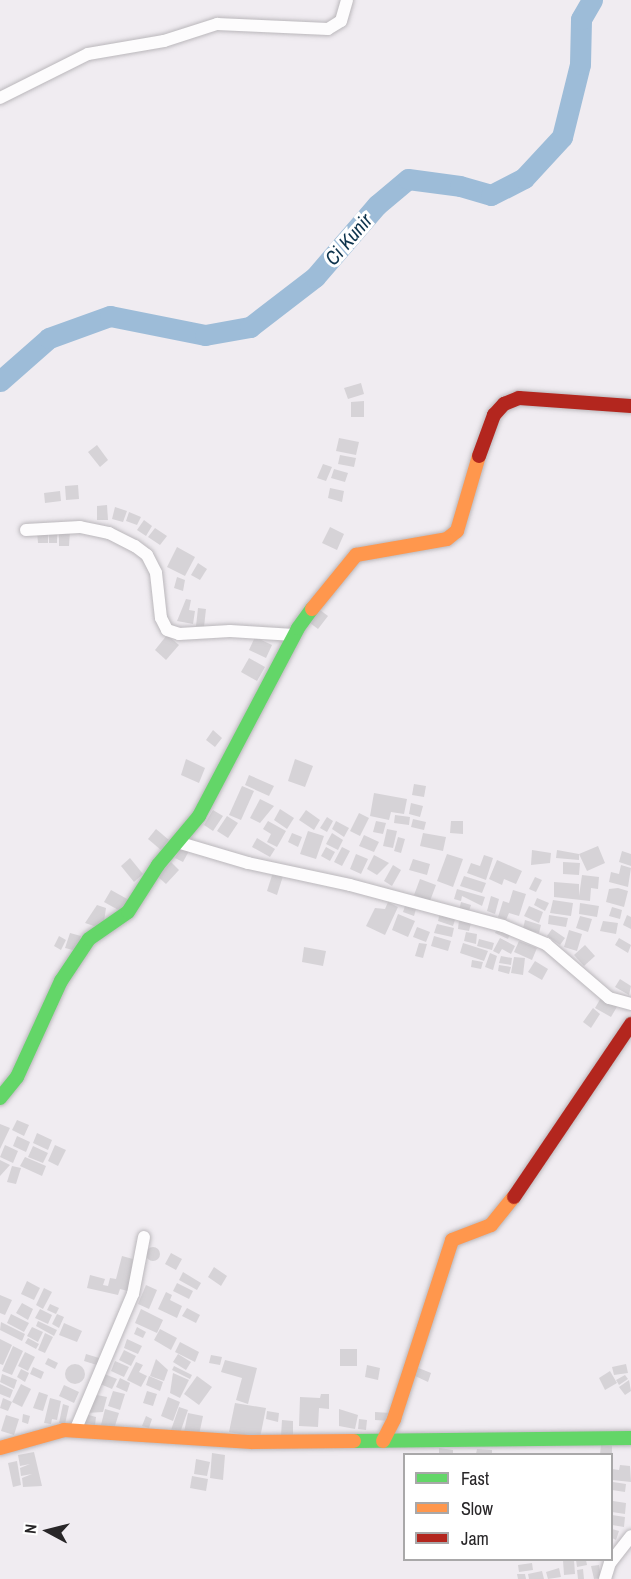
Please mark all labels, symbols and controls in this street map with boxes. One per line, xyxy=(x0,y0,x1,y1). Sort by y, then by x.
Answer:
water label: Ci Kunir xyxy=(319,208,377,270)
legend xyxy=(403,1453,613,1561)
text: Fast xyxy=(461,1466,489,1491)
text: Slow xyxy=(461,1496,493,1521)
north arrow xyxy=(18,1501,78,1561)
text: N xyxy=(19,1523,42,1535)
text: Jam xyxy=(461,1526,489,1551)

